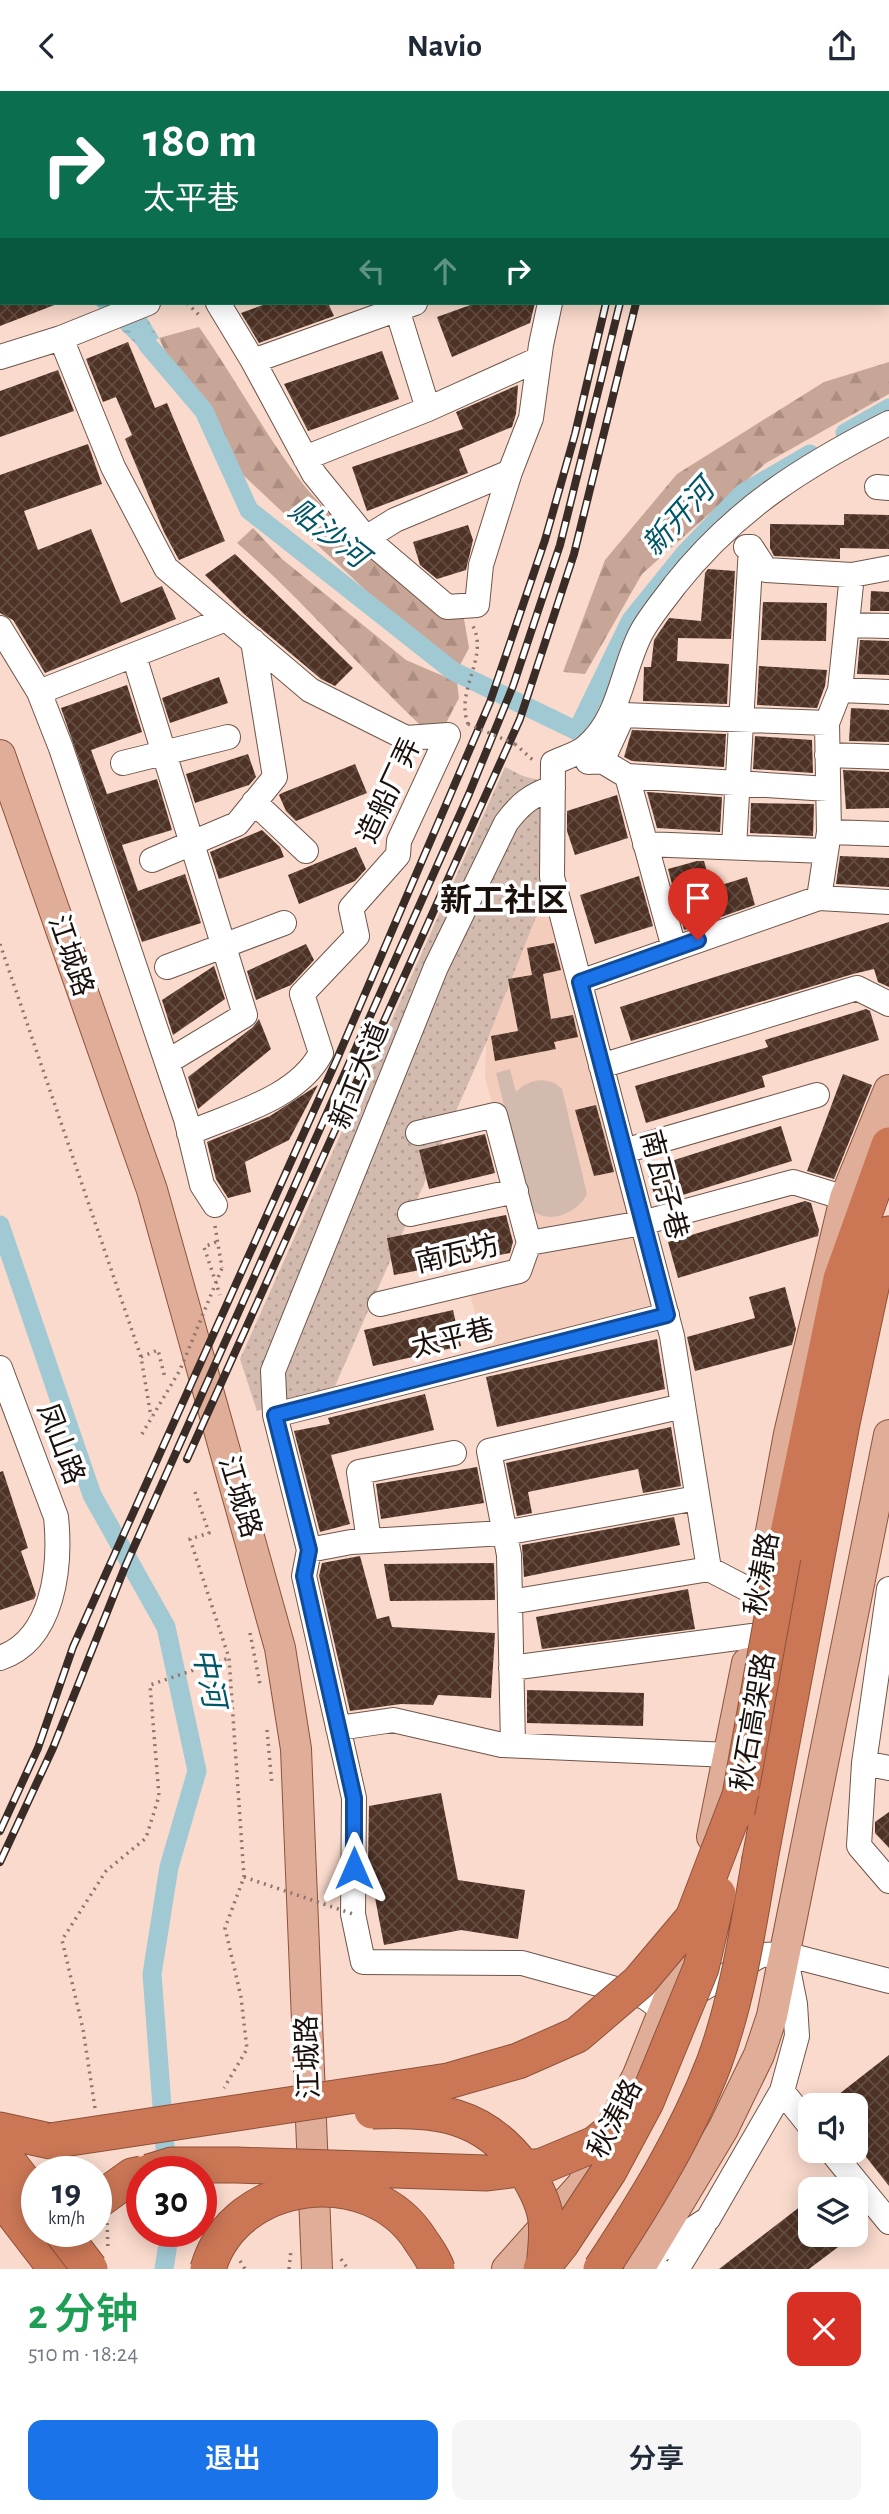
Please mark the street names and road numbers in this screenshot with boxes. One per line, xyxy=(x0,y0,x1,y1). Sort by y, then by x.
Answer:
street label: 造船厂弄 xyxy=(352,733,426,848)
street label: 江城路 xyxy=(43,911,99,1000)
street label: 新工大道 xyxy=(324,1018,394,1133)
street label: 南瓦子巷 xyxy=(635,1127,693,1243)
street label: 南瓦坊 xyxy=(412,1230,501,1278)
street label: 太平巷 xyxy=(408,1313,497,1363)
street label: 凤山路 xyxy=(32,1399,90,1488)
street label: 江城路 xyxy=(213,1452,267,1541)
street label: 秋涛路 xyxy=(740,1530,784,1618)
street label: 秋石高架路 xyxy=(726,1650,780,1793)
street label: 江城路 xyxy=(292,2015,324,2100)
street label: 秋涛路 xyxy=(583,2074,648,2163)

